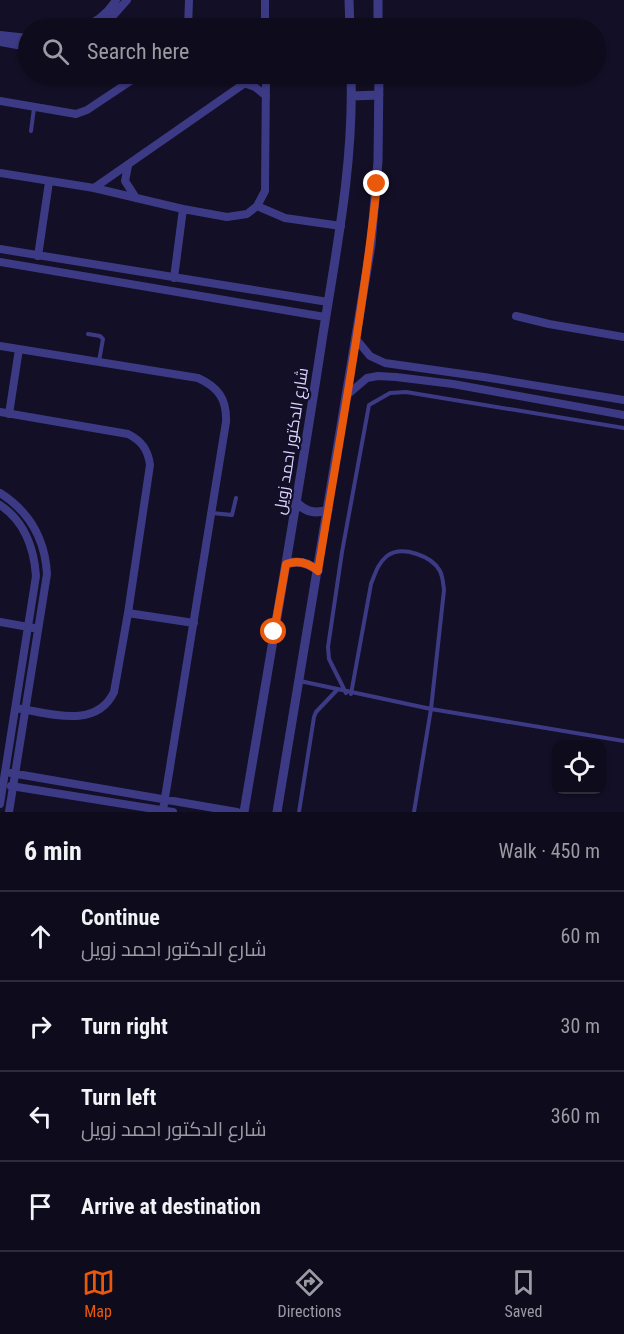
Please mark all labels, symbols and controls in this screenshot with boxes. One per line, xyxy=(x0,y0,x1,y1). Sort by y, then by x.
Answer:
search box xyxy=(18,18,606,84)
icon: search xyxy=(39,35,72,68)
text: Search here xyxy=(87,39,189,64)
route end xyxy=(363,170,389,196)
street label: شارع الدكتور احمد زويل xyxy=(270,366,314,516)
route start xyxy=(260,618,286,644)
map controls xyxy=(552,740,606,794)
button: locate xyxy=(552,740,606,794)
text: 6 min xyxy=(24,836,82,866)
text: Walk · 450 m xyxy=(499,839,600,863)
text: Continue xyxy=(81,905,160,930)
icon: ahead xyxy=(24,920,57,953)
text: 60 m xyxy=(561,924,600,948)
text: شارع الدكتور احمد زويل xyxy=(81,937,266,961)
icon: right xyxy=(24,1010,57,1043)
text: Turn right xyxy=(81,1014,168,1039)
text: 30 m xyxy=(561,1014,600,1038)
text: Turn left xyxy=(81,1085,156,1110)
icon: left xyxy=(24,1100,57,1133)
text: 360 m xyxy=(551,1104,600,1128)
text: شارع الدكتور احمد زويل xyxy=(81,1117,266,1141)
icon: arrive xyxy=(24,1190,57,1223)
text: Arrive at destination xyxy=(81,1194,261,1219)
tab: Map xyxy=(82,1266,115,1321)
tab: Directions xyxy=(278,1266,341,1321)
tab: Saved xyxy=(504,1266,542,1321)

